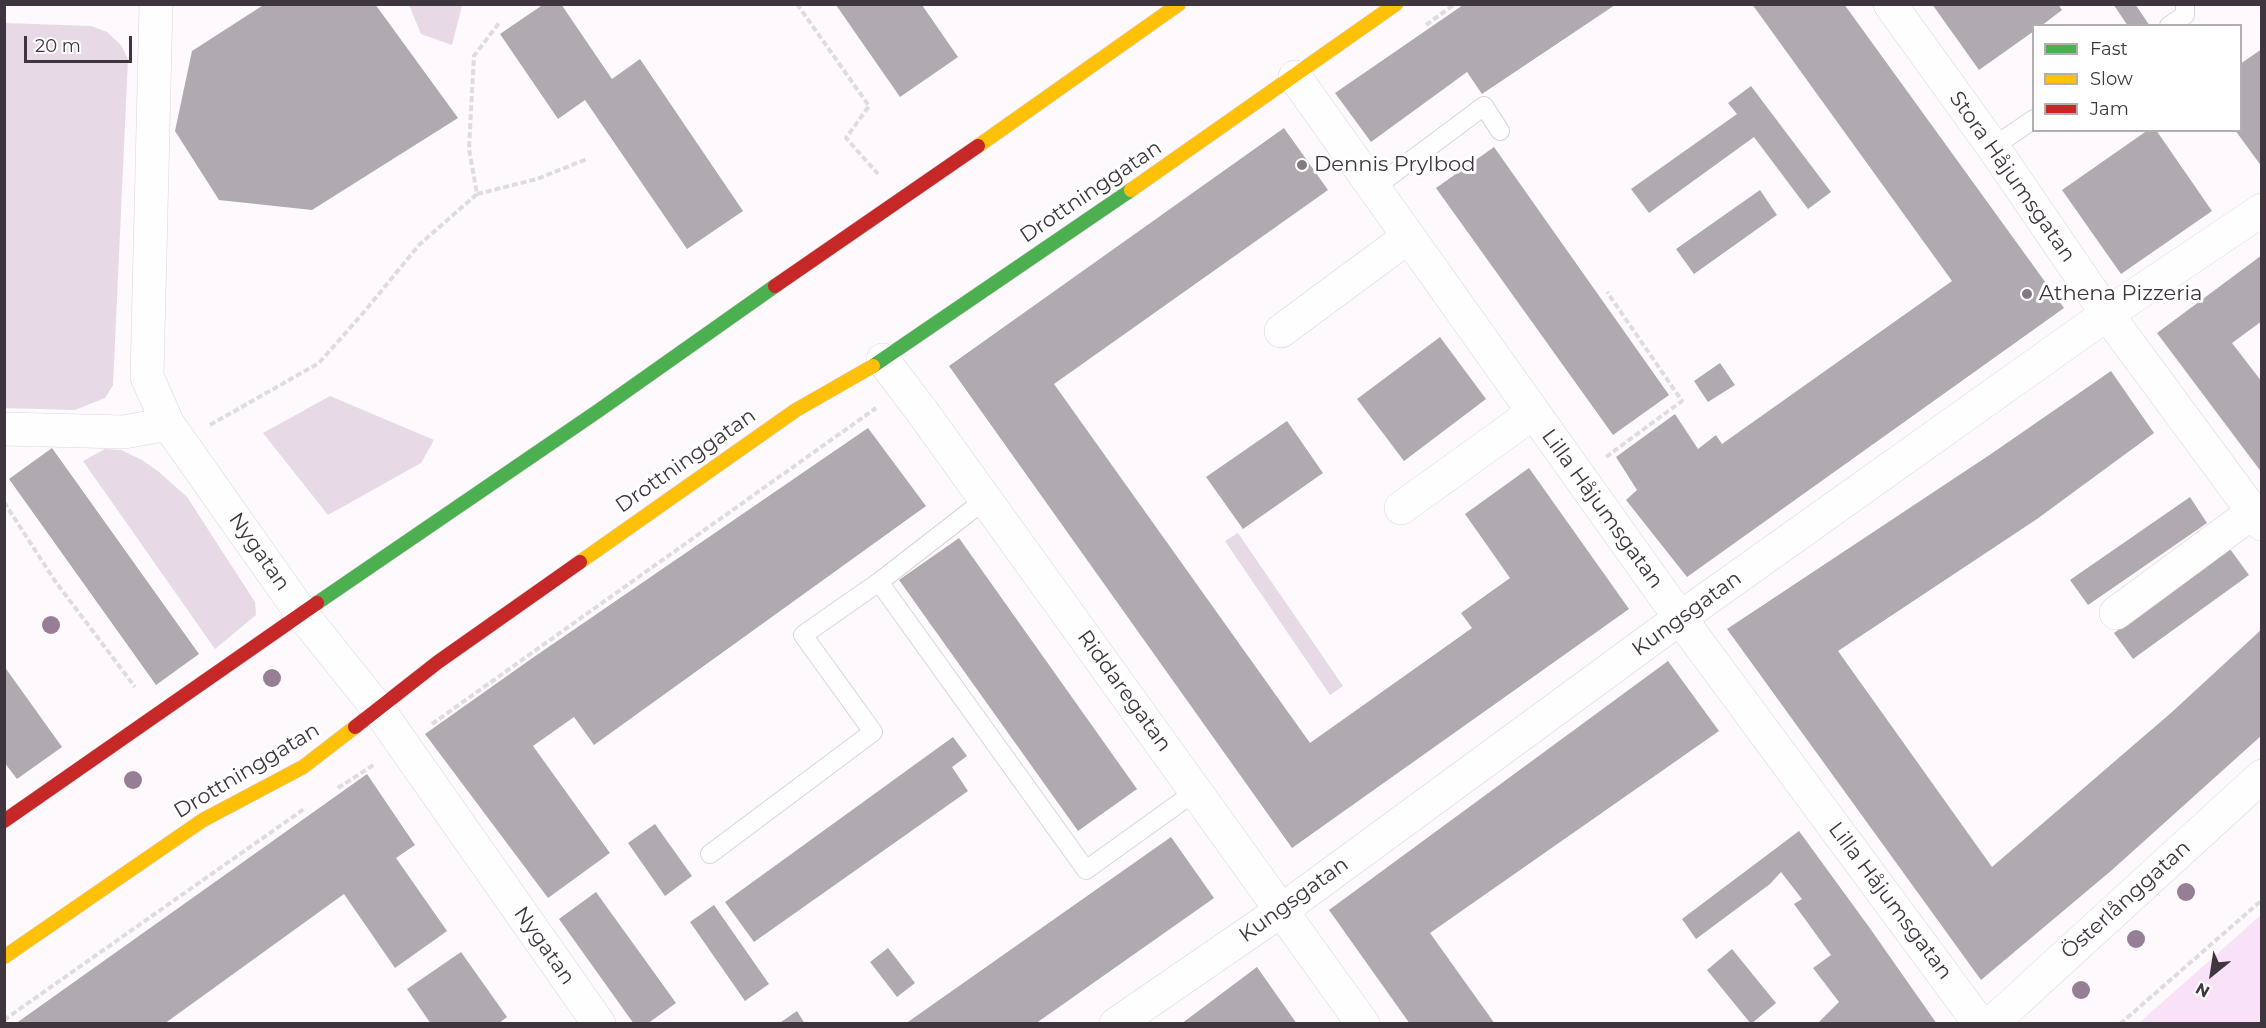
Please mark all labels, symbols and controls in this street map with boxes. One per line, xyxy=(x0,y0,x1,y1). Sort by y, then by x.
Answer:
scale bar xyxy=(27,24,135,62)
legend xyxy=(2032,24,2242,132)
text: 20 m xyxy=(35,35,81,57)
text: Fast xyxy=(2090,38,2128,60)
text: Slow xyxy=(2090,68,2133,90)
street label: Stora Håjumsgatan xyxy=(1943,87,2081,267)
text: Jam xyxy=(2090,98,2129,120)
street label: Drottninggatan xyxy=(1015,135,1167,249)
place label: Dennis Prylbod xyxy=(1314,152,1475,178)
marker: Dennis Prylbod xyxy=(1295,158,1309,172)
place label: Athena Pizzeria xyxy=(2039,281,2202,307)
marker: Athena Pizzeria xyxy=(2020,287,2034,301)
street label: Drottninggatan xyxy=(611,403,761,519)
street label: Lilla Håjumsgatan xyxy=(1536,425,1668,593)
street label: Nygatan xyxy=(223,508,295,596)
street label: Kungsgatan xyxy=(1627,566,1747,662)
street label: Riddaregatan xyxy=(1071,625,1177,757)
street label: Drottninggatan xyxy=(170,718,324,824)
street label: Lilla Håjumsgatan xyxy=(1823,817,1957,985)
street label: Österlånggatan xyxy=(2056,835,2196,965)
street label: Kungsgatan xyxy=(1234,852,1354,948)
street label: Nygatan xyxy=(508,902,580,990)
north arrow xyxy=(2182,944,2242,1004)
text: N xyxy=(2192,979,2213,1001)

